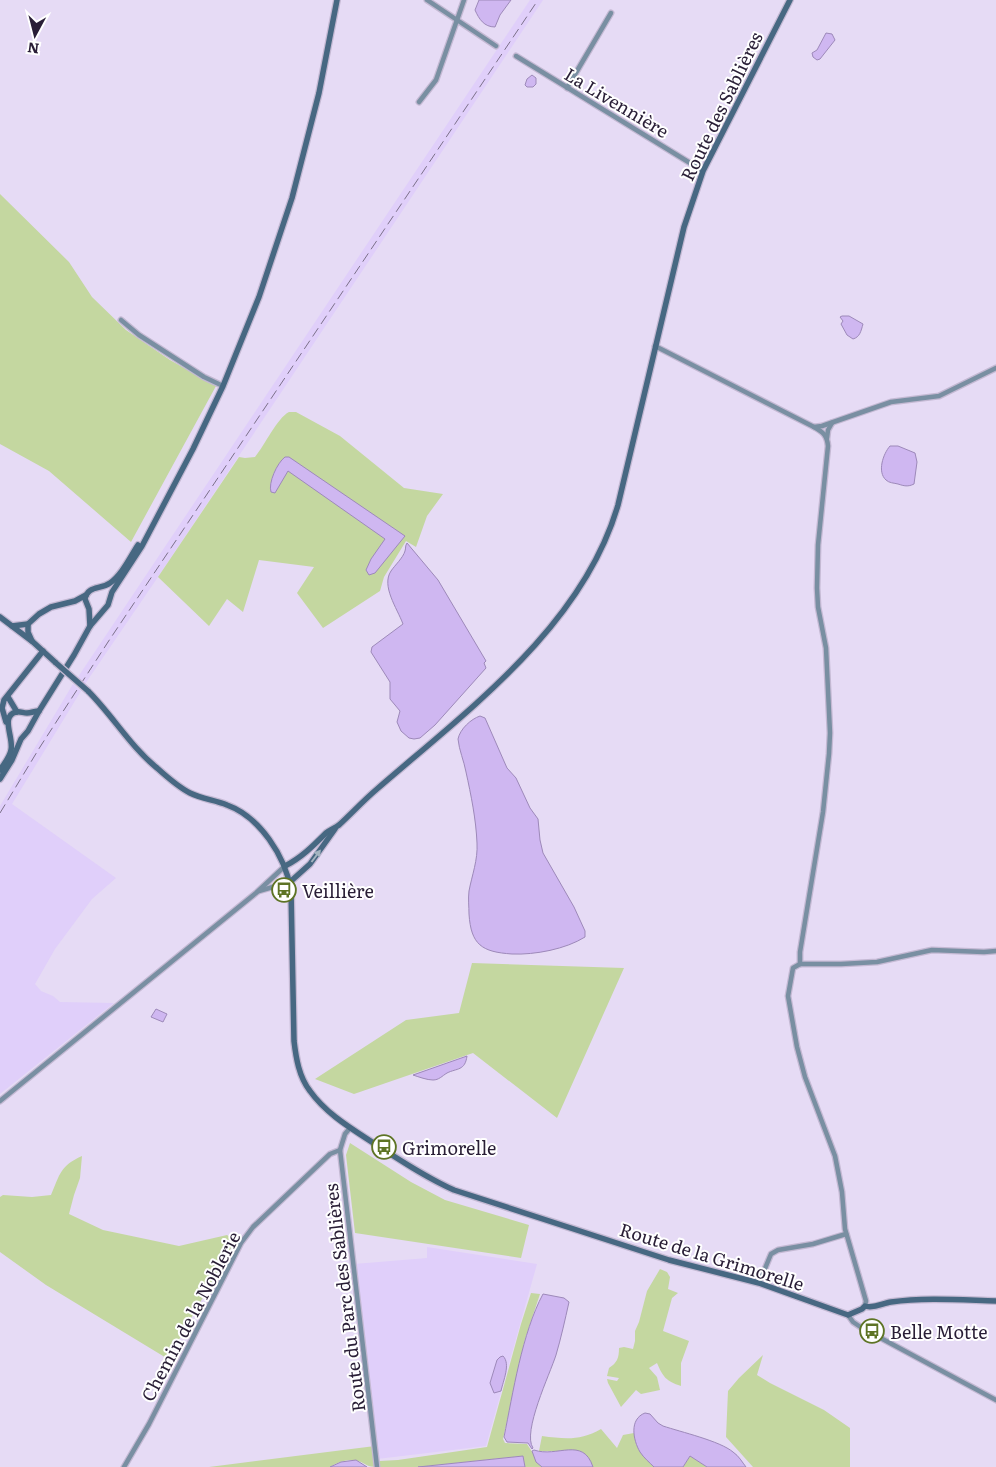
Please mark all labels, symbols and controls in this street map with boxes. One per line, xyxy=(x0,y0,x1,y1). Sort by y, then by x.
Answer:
north arrow xyxy=(10,10,60,60)
street label: Route des Sablières xyxy=(673,27,769,185)
text: N xyxy=(26,38,40,60)
street label: La Livennière xyxy=(560,60,674,144)
one-way arrow xyxy=(311,849,322,862)
bus stop icon: Veillière xyxy=(271,877,297,903)
place label: Veillière xyxy=(302,877,374,904)
bus stop icon: Grimorelle xyxy=(371,1134,397,1160)
place label: Grimorelle xyxy=(402,1134,496,1161)
street label: Route du Parc des Sablières xyxy=(317,1182,371,1414)
street label: Route de la Grimorelle xyxy=(617,1215,807,1297)
street label: Chemin de la Noblerie xyxy=(134,1226,246,1406)
bus stop icon: Belle Motte xyxy=(859,1318,885,1344)
place label: Belle Motte xyxy=(890,1318,988,1345)

